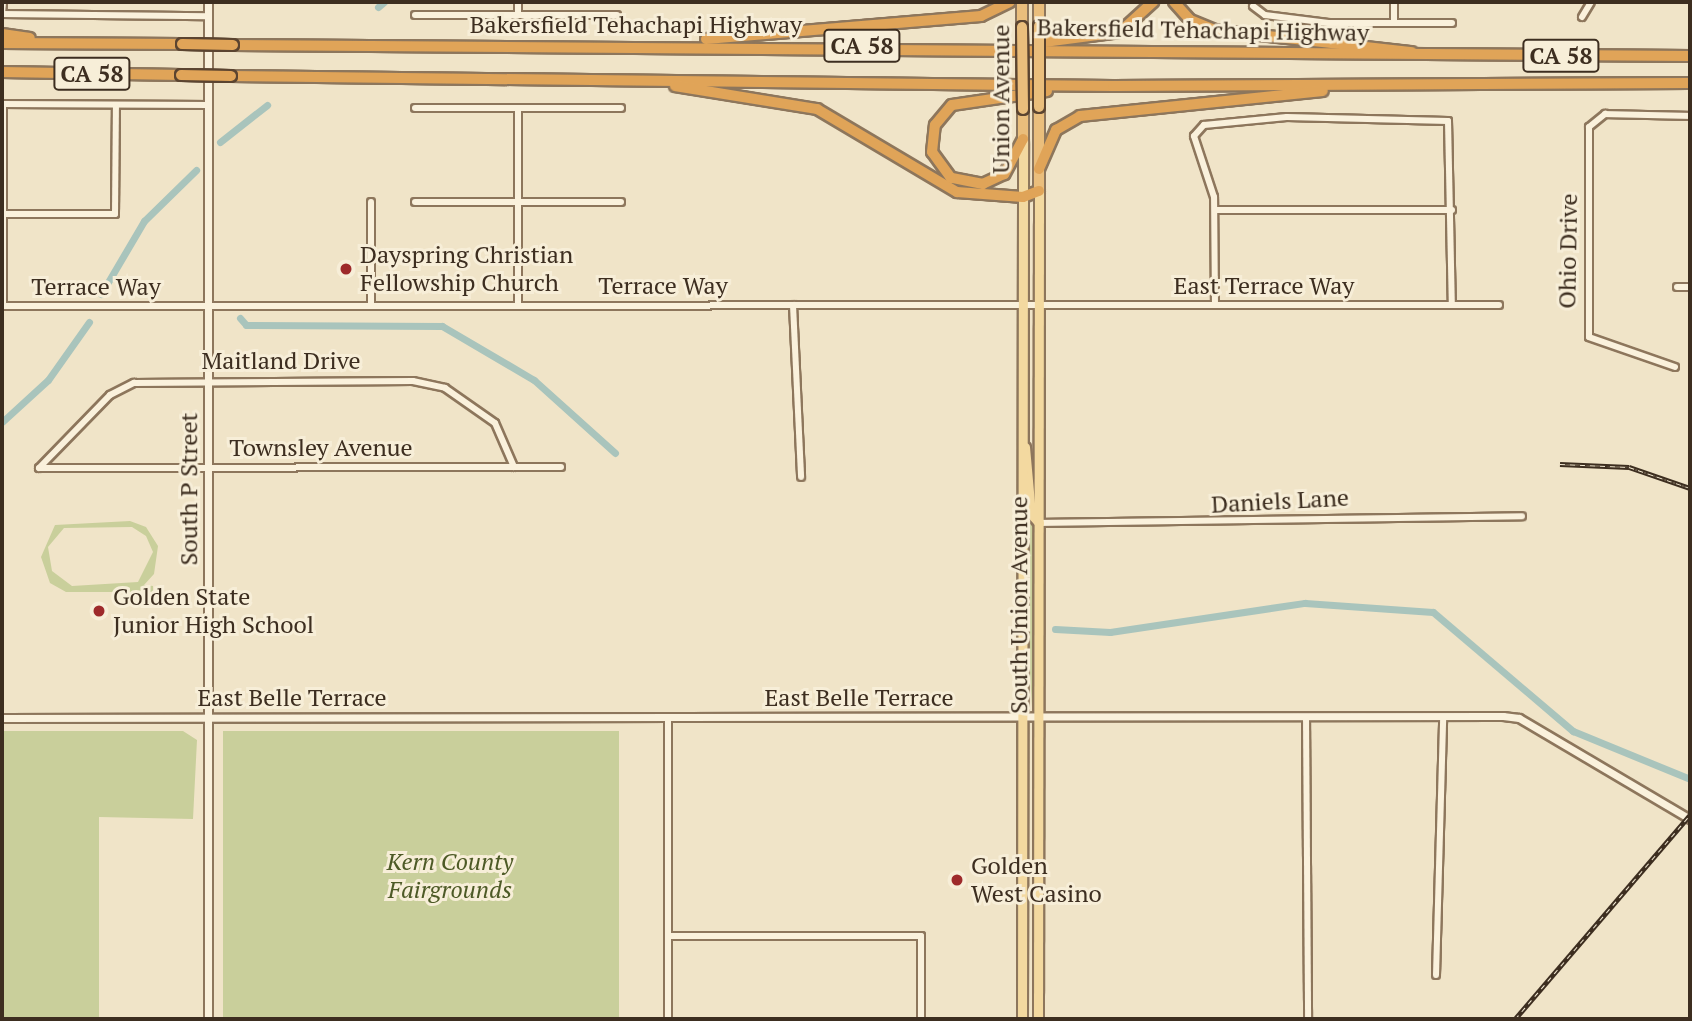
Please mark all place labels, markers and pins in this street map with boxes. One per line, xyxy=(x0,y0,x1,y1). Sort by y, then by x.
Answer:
place label: Dayspring Christian Fellowship Church xyxy=(360,241,573,297)
marker: Dayspring Christian Fellowship Church xyxy=(338,261,354,277)
place label: Golden State Junior High School xyxy=(113,583,314,639)
marker: Golden State Junior High School xyxy=(91,603,107,619)
place label: Golden West Casino xyxy=(971,852,1102,908)
marker: Golden West Casino xyxy=(949,872,965,888)

